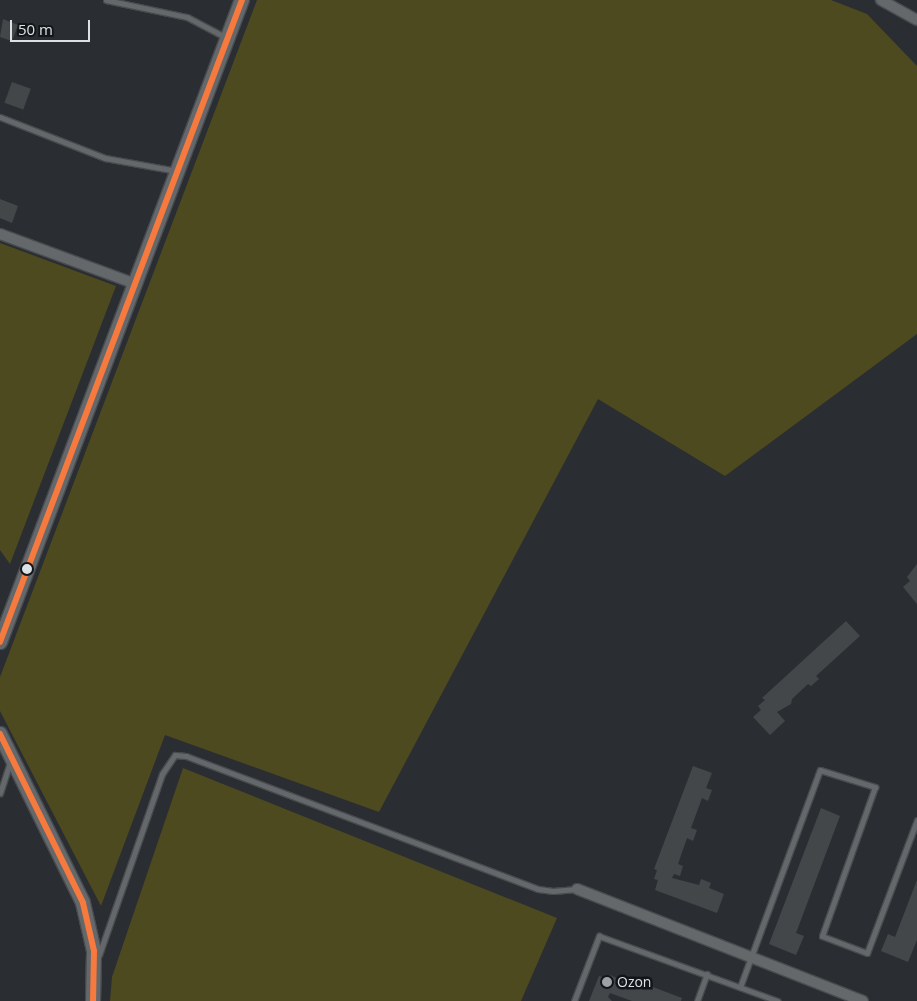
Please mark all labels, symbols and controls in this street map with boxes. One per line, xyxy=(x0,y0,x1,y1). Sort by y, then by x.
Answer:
scale bar xyxy=(12,10,92,42)
text: 50 m xyxy=(18,19,53,39)
unlabelled marker xyxy=(22,564,32,574)
place label: Ozon xyxy=(617,974,651,990)
marker: Ozon xyxy=(601,976,613,988)

